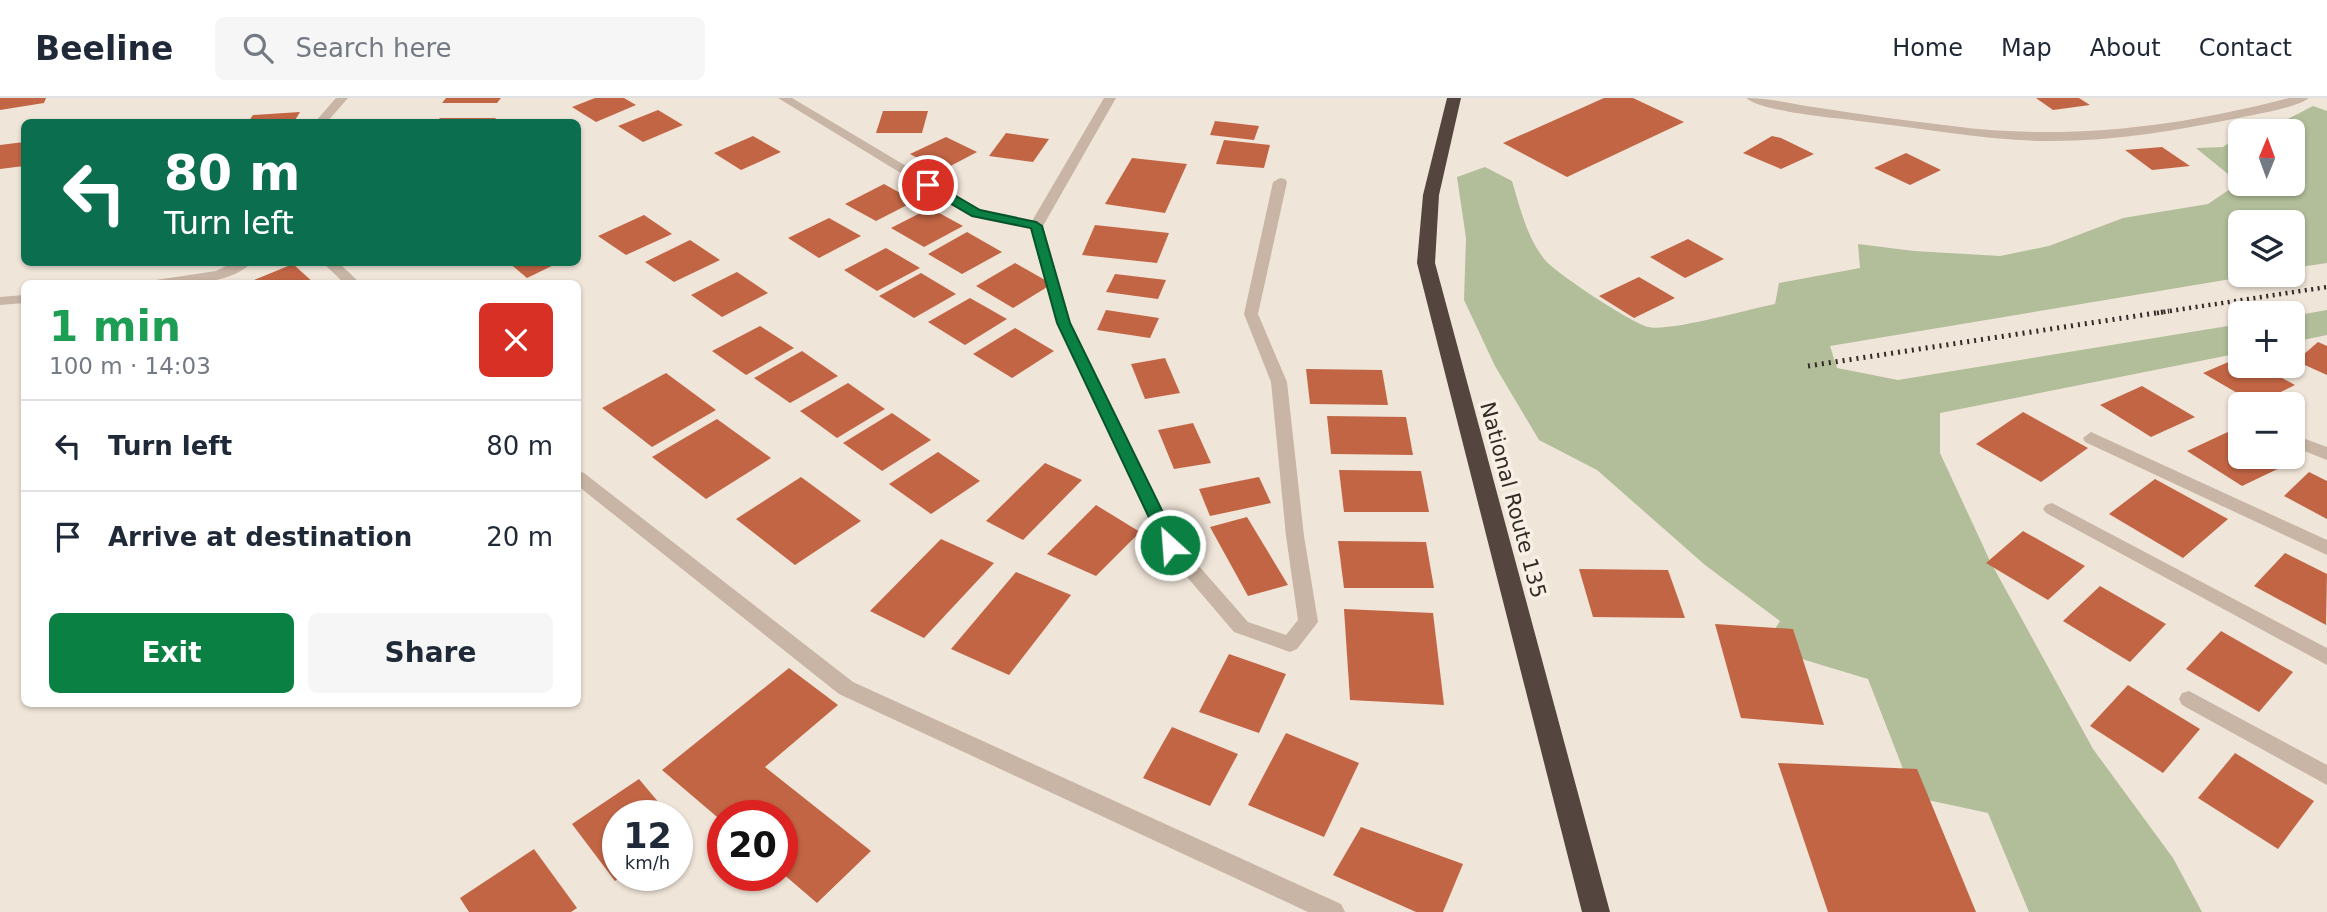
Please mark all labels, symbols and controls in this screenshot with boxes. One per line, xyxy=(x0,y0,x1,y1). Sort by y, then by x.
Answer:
search box xyxy=(215,17,705,80)
text: Beeline xyxy=(35,29,173,68)
icon: search xyxy=(239,29,277,67)
text: Search here xyxy=(295,33,452,63)
text: Home xyxy=(1892,34,1963,62)
text: Map xyxy=(2001,34,2052,62)
text: About xyxy=(2090,34,2161,62)
text: Contact xyxy=(2199,34,2292,62)
north arrow xyxy=(2228,119,2305,196)
map controls xyxy=(2228,119,2305,469)
text: 80 m xyxy=(164,145,300,202)
icon: left xyxy=(49,147,140,238)
pin xyxy=(898,155,958,215)
icon: arrive xyxy=(909,166,947,204)
text: Turn left xyxy=(164,204,294,242)
button: layers xyxy=(2228,210,2305,287)
button: + xyxy=(2228,301,2305,378)
text: 1 min xyxy=(49,302,181,351)
button: close xyxy=(479,303,553,377)
text: 100 m · 14:03 xyxy=(49,353,211,379)
button: − xyxy=(2228,392,2305,469)
street label: National Route 135 xyxy=(1475,399,1551,601)
icon: left xyxy=(49,427,87,465)
text: Turn left xyxy=(108,431,232,461)
text: 80 m xyxy=(486,431,553,461)
position arrow xyxy=(1133,508,1207,582)
icon: arrive xyxy=(49,518,87,556)
text: Arrive at destination xyxy=(108,522,412,552)
text: 20 m xyxy=(486,522,553,552)
button: Exit xyxy=(49,613,294,693)
button: Share xyxy=(308,613,553,693)
speed limit sign: 20 xyxy=(707,800,798,891)
text: 12 xyxy=(623,816,672,856)
text: km/h xyxy=(625,852,670,873)

